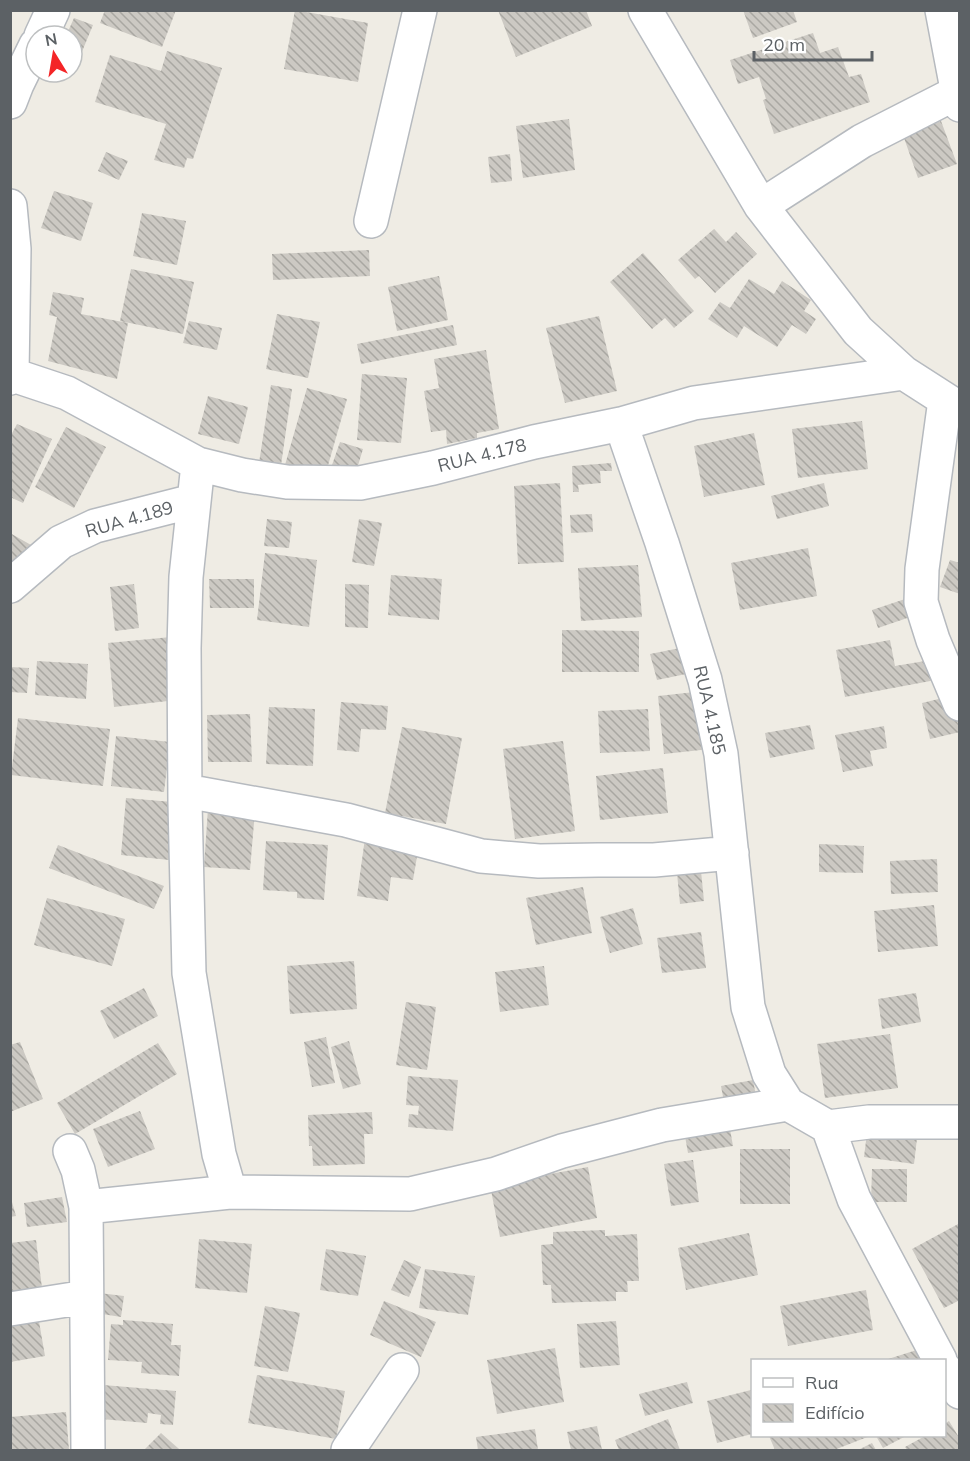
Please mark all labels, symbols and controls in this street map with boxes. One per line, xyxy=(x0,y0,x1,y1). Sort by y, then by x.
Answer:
north arrow xyxy=(24,24,84,84)
scale bar xyxy=(754,24,872,62)
text: N xyxy=(43,28,59,50)
text: 20 m xyxy=(763,33,805,56)
street label: RUA 4.178 xyxy=(435,433,529,477)
street label: RUA 4.189 xyxy=(82,495,176,543)
street label: RUA 4.185 xyxy=(689,663,731,757)
legend xyxy=(751,1359,946,1437)
text: Rua xyxy=(805,1371,839,1394)
text: Edifício xyxy=(805,1401,864,1424)

